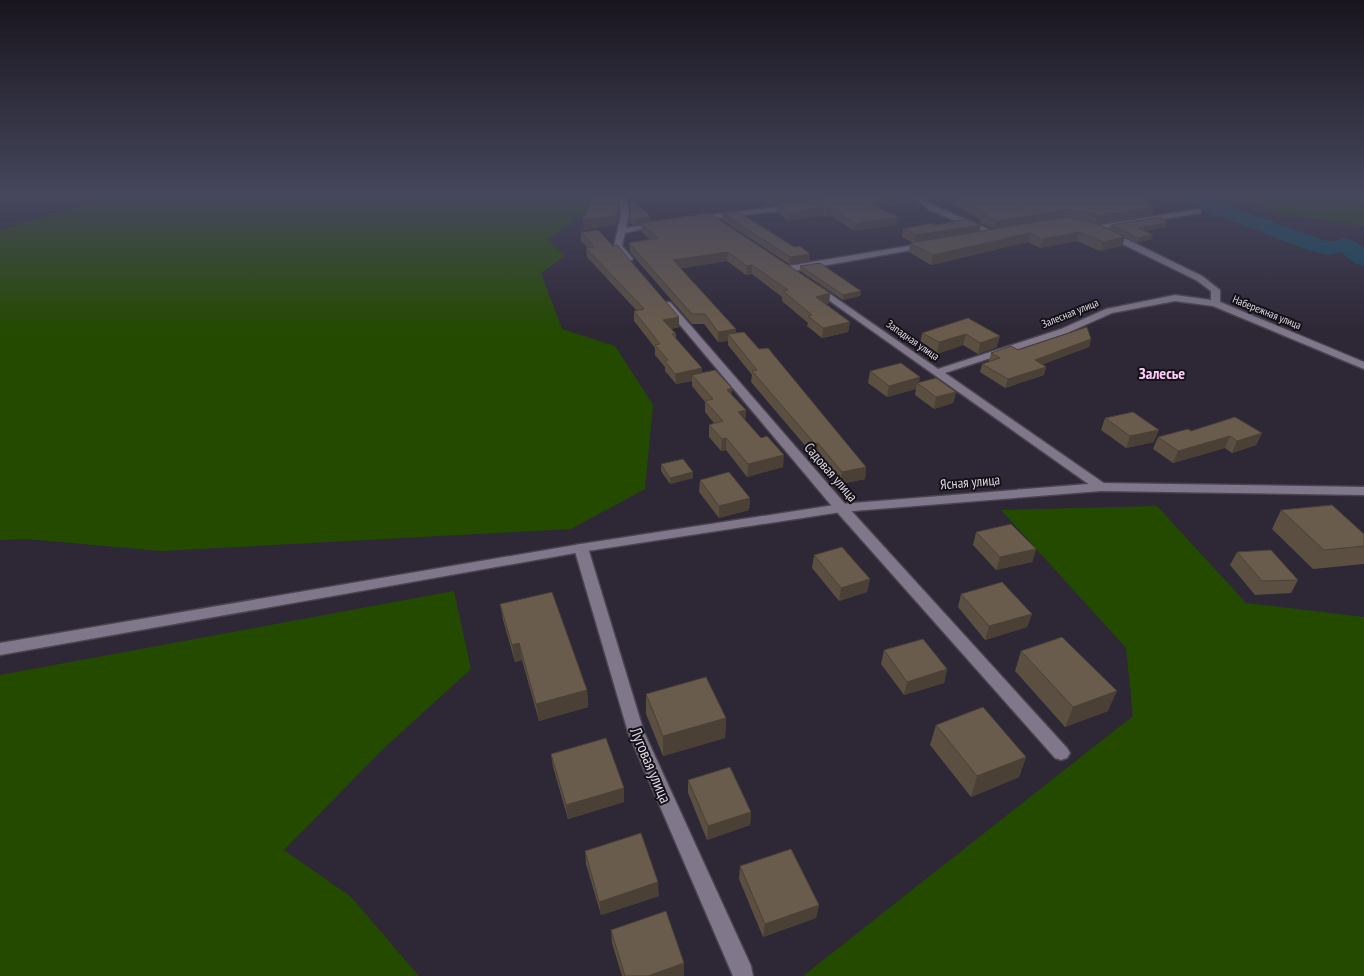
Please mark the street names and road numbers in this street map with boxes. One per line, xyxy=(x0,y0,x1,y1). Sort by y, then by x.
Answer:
street label: Набережная улица xyxy=(1231,292,1303,332)
street label: Залесная улица xyxy=(1039,295,1101,331)
street label: Западная улица xyxy=(884,317,942,363)
street label: Садовая улица xyxy=(800,439,862,505)
street label: Ясная улица xyxy=(939,470,1001,494)
street label: Луговая улица xyxy=(626,723,676,806)

